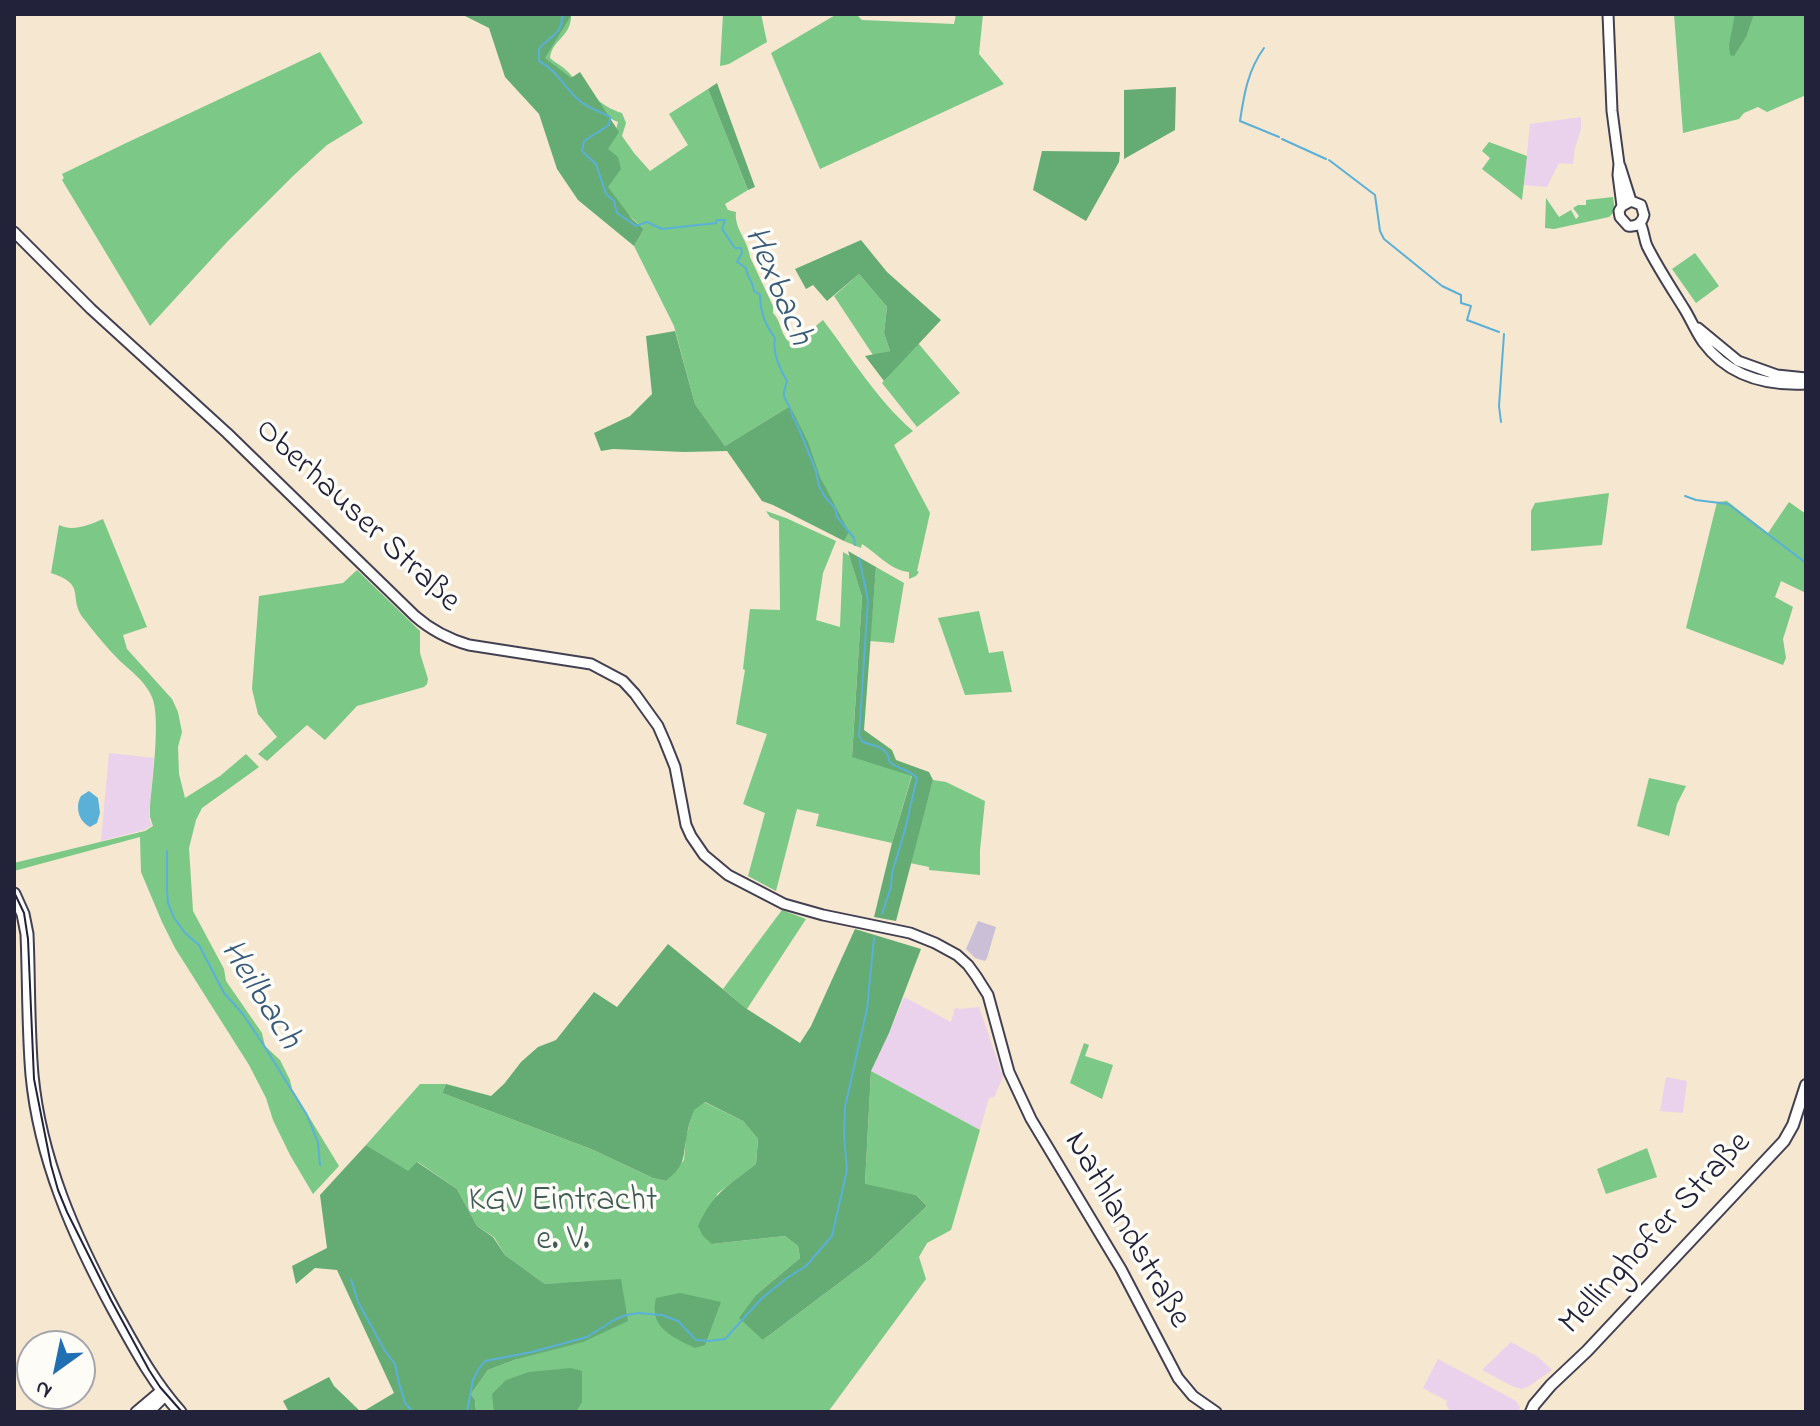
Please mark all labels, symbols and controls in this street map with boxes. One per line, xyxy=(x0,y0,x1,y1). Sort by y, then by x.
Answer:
water label: Hexbach xyxy=(731,221,819,353)
street label: Oberhauser Straße xyxy=(245,411,467,623)
water label: Heilbach xyxy=(208,933,308,1059)
street label: Mellinghofer Straße xyxy=(1552,1125,1762,1345)
street label: Nathlandstraße xyxy=(1052,1126,1198,1336)
park label: KGV Eintracht e. V. xyxy=(469,1183,657,1262)
north arrow xyxy=(16,1330,96,1410)
text: N xyxy=(29,1371,59,1406)

